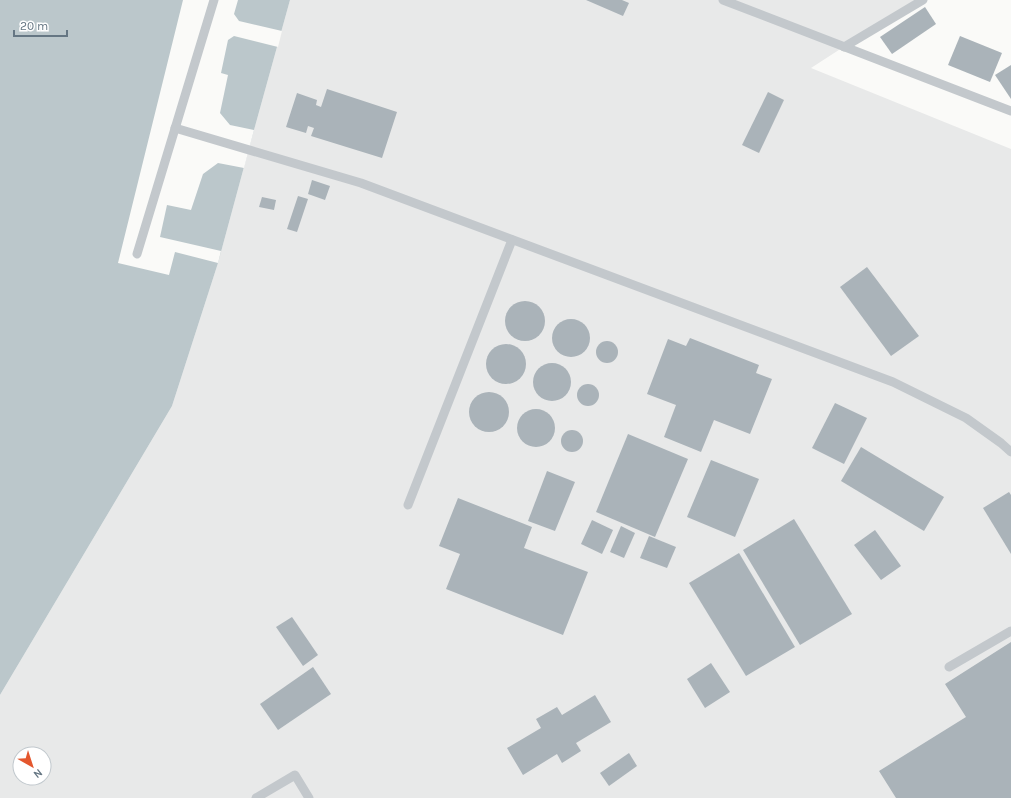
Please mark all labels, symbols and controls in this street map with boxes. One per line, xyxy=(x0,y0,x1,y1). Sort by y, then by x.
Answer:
scale bar xyxy=(14,12,67,38)
text: 20 m xyxy=(20,19,48,33)
north arrow xyxy=(12,746,52,786)
text: N xyxy=(31,766,45,781)

